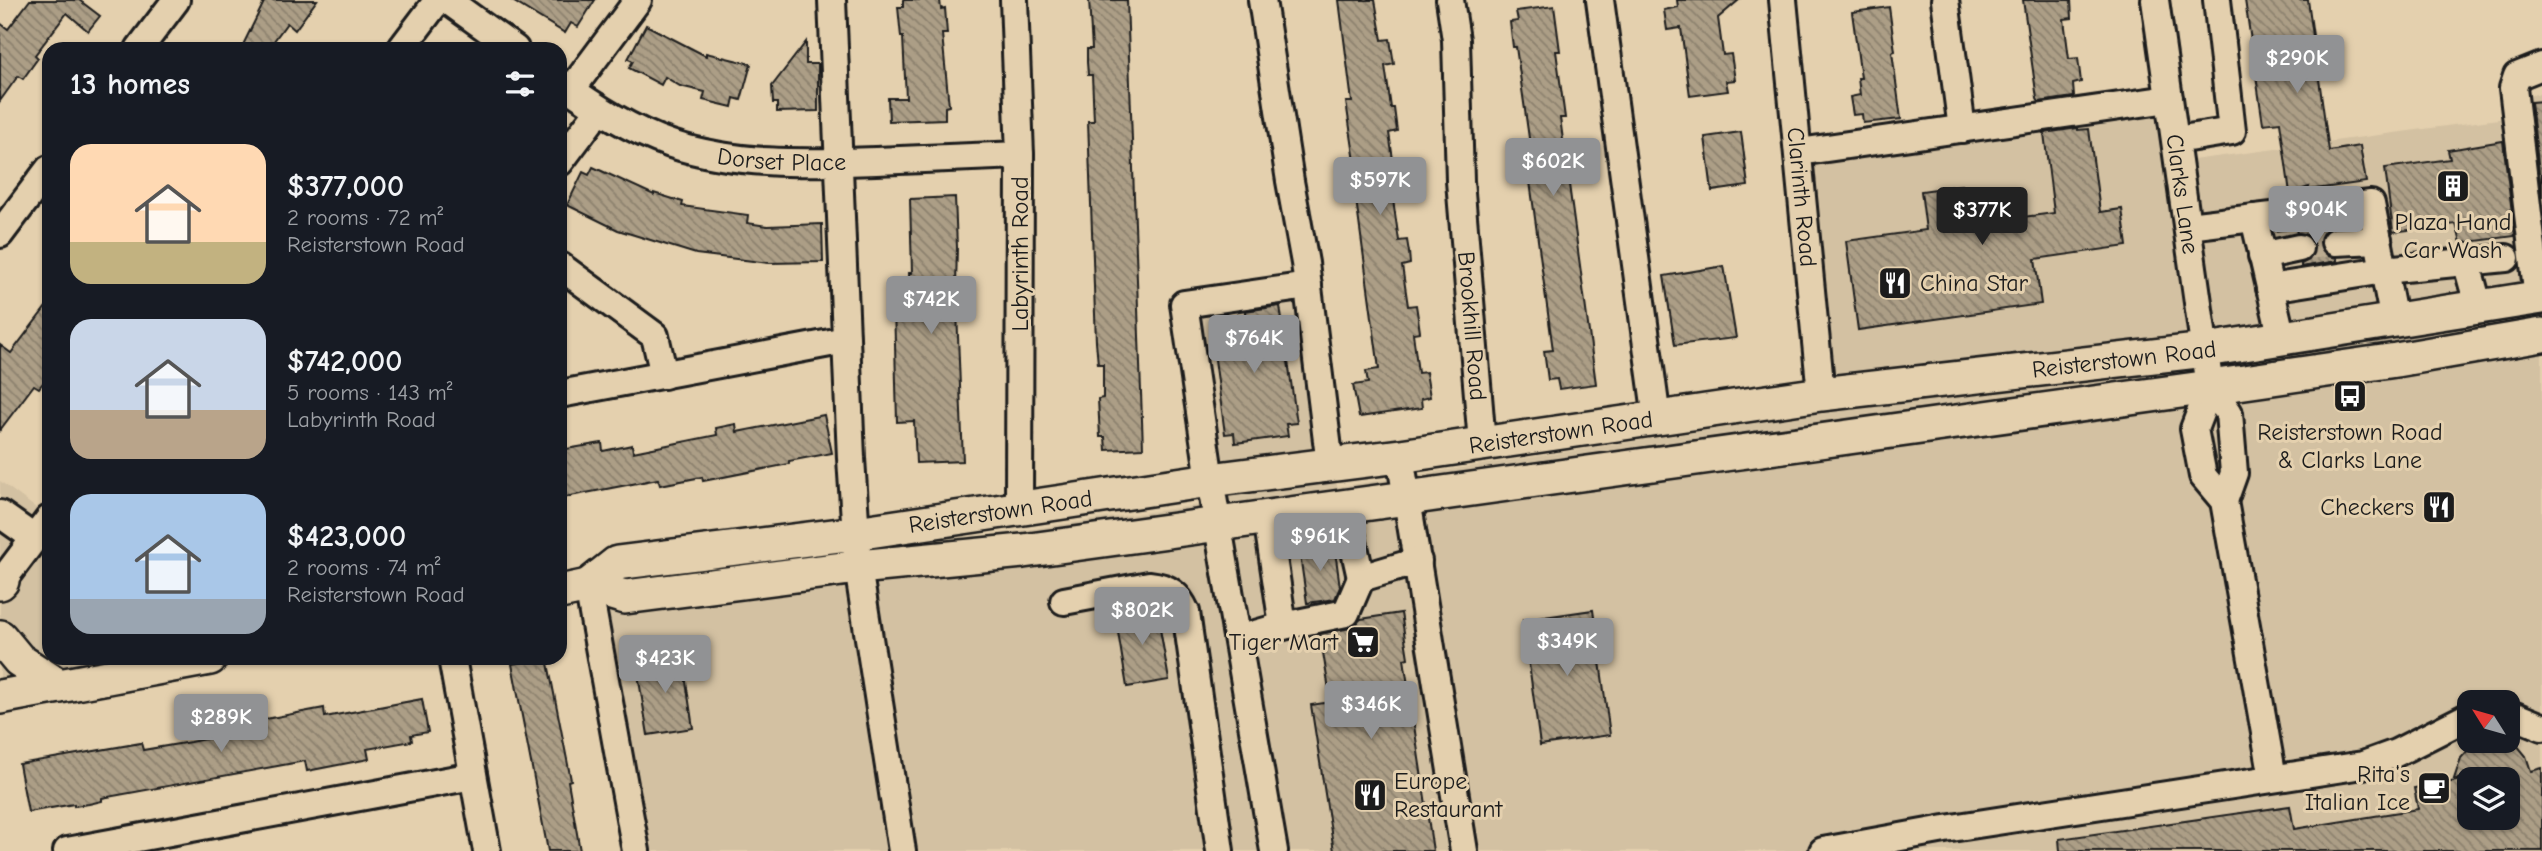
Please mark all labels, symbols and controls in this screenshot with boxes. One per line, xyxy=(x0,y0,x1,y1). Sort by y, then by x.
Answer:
pin: $290K xyxy=(2248,36,2346,95)
text: $290K xyxy=(2265,44,2329,71)
icon: filters xyxy=(501,65,539,103)
text: 13 homes xyxy=(70,67,190,102)
street label: Clarinth Road xyxy=(1781,126,1823,268)
street label: Clarks Lane xyxy=(2160,132,2205,256)
pin: $602K xyxy=(1504,138,1602,198)
street label: Dorset Place xyxy=(715,142,846,176)
text: $602K xyxy=(1521,147,1585,174)
pin: $597K xyxy=(1331,158,1429,217)
text: $597K xyxy=(1349,166,1411,193)
building icon: Plaza Hand Car Wash xyxy=(2434,167,2472,205)
text: $377,000 xyxy=(287,169,404,204)
icon: home xyxy=(126,172,210,256)
street label: Labyrinth Road xyxy=(1006,176,1034,332)
pin: $904K xyxy=(2267,187,2365,246)
pin: $377K xyxy=(1933,188,2031,247)
text: $904K xyxy=(2285,195,2347,222)
text: $377K xyxy=(1953,196,2011,223)
text: 2 rooms · 72 m² xyxy=(287,204,443,231)
place label: Plaza Hand Car Wash xyxy=(2394,208,2512,264)
text: Reisterstown Road xyxy=(287,231,465,258)
street label: Brookhill Road xyxy=(1452,250,1492,402)
restaurant icon: China Star xyxy=(1876,264,1914,302)
place label: China Star xyxy=(1920,269,2029,297)
pin: $742K xyxy=(882,276,980,336)
text: $742K xyxy=(902,285,960,312)
pin: $764K xyxy=(1205,316,1303,375)
text: $764K xyxy=(1225,324,1284,351)
street label: Reisterstown Road xyxy=(2030,335,2218,384)
text: $742,000 xyxy=(287,344,402,379)
icon: home xyxy=(126,347,210,431)
bus stop icon: Reisterstown Road & Clarks Lane xyxy=(2331,377,2369,415)
text: 5 rooms · 143 m² xyxy=(287,379,453,406)
street label: Reisterstown Road xyxy=(1467,405,1655,460)
text: Labyrinth Road xyxy=(287,406,436,433)
place label: Reisterstown Road & Clarks Lane xyxy=(2257,418,2443,474)
street label: Reisterstown Road xyxy=(907,484,1094,539)
restaurant icon: Checkers xyxy=(2420,488,2458,526)
place label: Checkers xyxy=(2320,493,2414,521)
pin: $961K xyxy=(1271,514,1369,573)
text: $423,000 xyxy=(287,519,406,554)
icon: home xyxy=(126,522,210,606)
text: $961K xyxy=(1290,522,1350,549)
text: 2 rooms · 74 m² xyxy=(287,554,440,581)
text: Reisterstown Road xyxy=(287,581,465,608)
pin: $802K xyxy=(1093,588,1191,647)
text: $802K xyxy=(1110,596,1174,623)
pin: $349K xyxy=(1518,618,1616,678)
supermarket icon: Tiger Mart xyxy=(1344,623,1382,661)
text: $349K xyxy=(1537,627,1597,654)
place label: Tiger Mart xyxy=(1229,628,1339,656)
pin: $423K xyxy=(616,636,714,695)
text: $423K xyxy=(635,644,695,671)
pin: $346K xyxy=(1322,682,1420,741)
text: $346K xyxy=(1341,690,1401,717)
north arrow xyxy=(2457,690,2520,752)
map controls xyxy=(2457,690,2520,830)
pin: $289K xyxy=(172,694,270,754)
text: $289K xyxy=(190,703,252,730)
place label: Rita's Italian Ice xyxy=(2305,760,2410,816)
place label: Europe Restaurant xyxy=(1394,767,1504,823)
button: layers xyxy=(2457,767,2520,830)
cafe icon: Rita's Italian Ice xyxy=(2415,769,2453,807)
restaurant icon: Europe Restaurant xyxy=(1351,776,1389,814)

